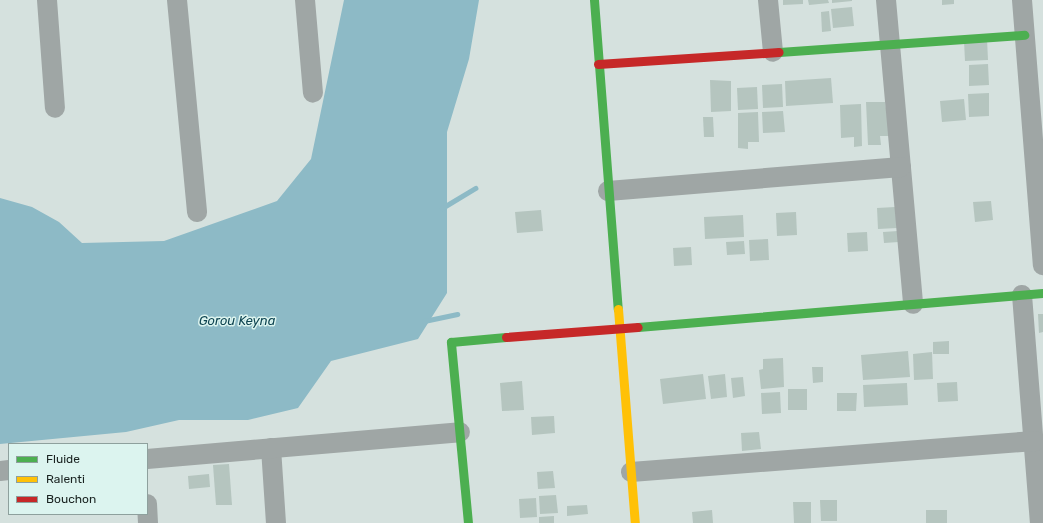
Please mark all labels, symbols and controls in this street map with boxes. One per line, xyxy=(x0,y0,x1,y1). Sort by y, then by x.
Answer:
water label: Gorou Keyna xyxy=(199,313,275,329)
legend xyxy=(8,443,148,515)
text: Fluide xyxy=(46,452,80,466)
text: Ralenti xyxy=(46,472,85,486)
text: Bouchon xyxy=(46,492,96,506)

